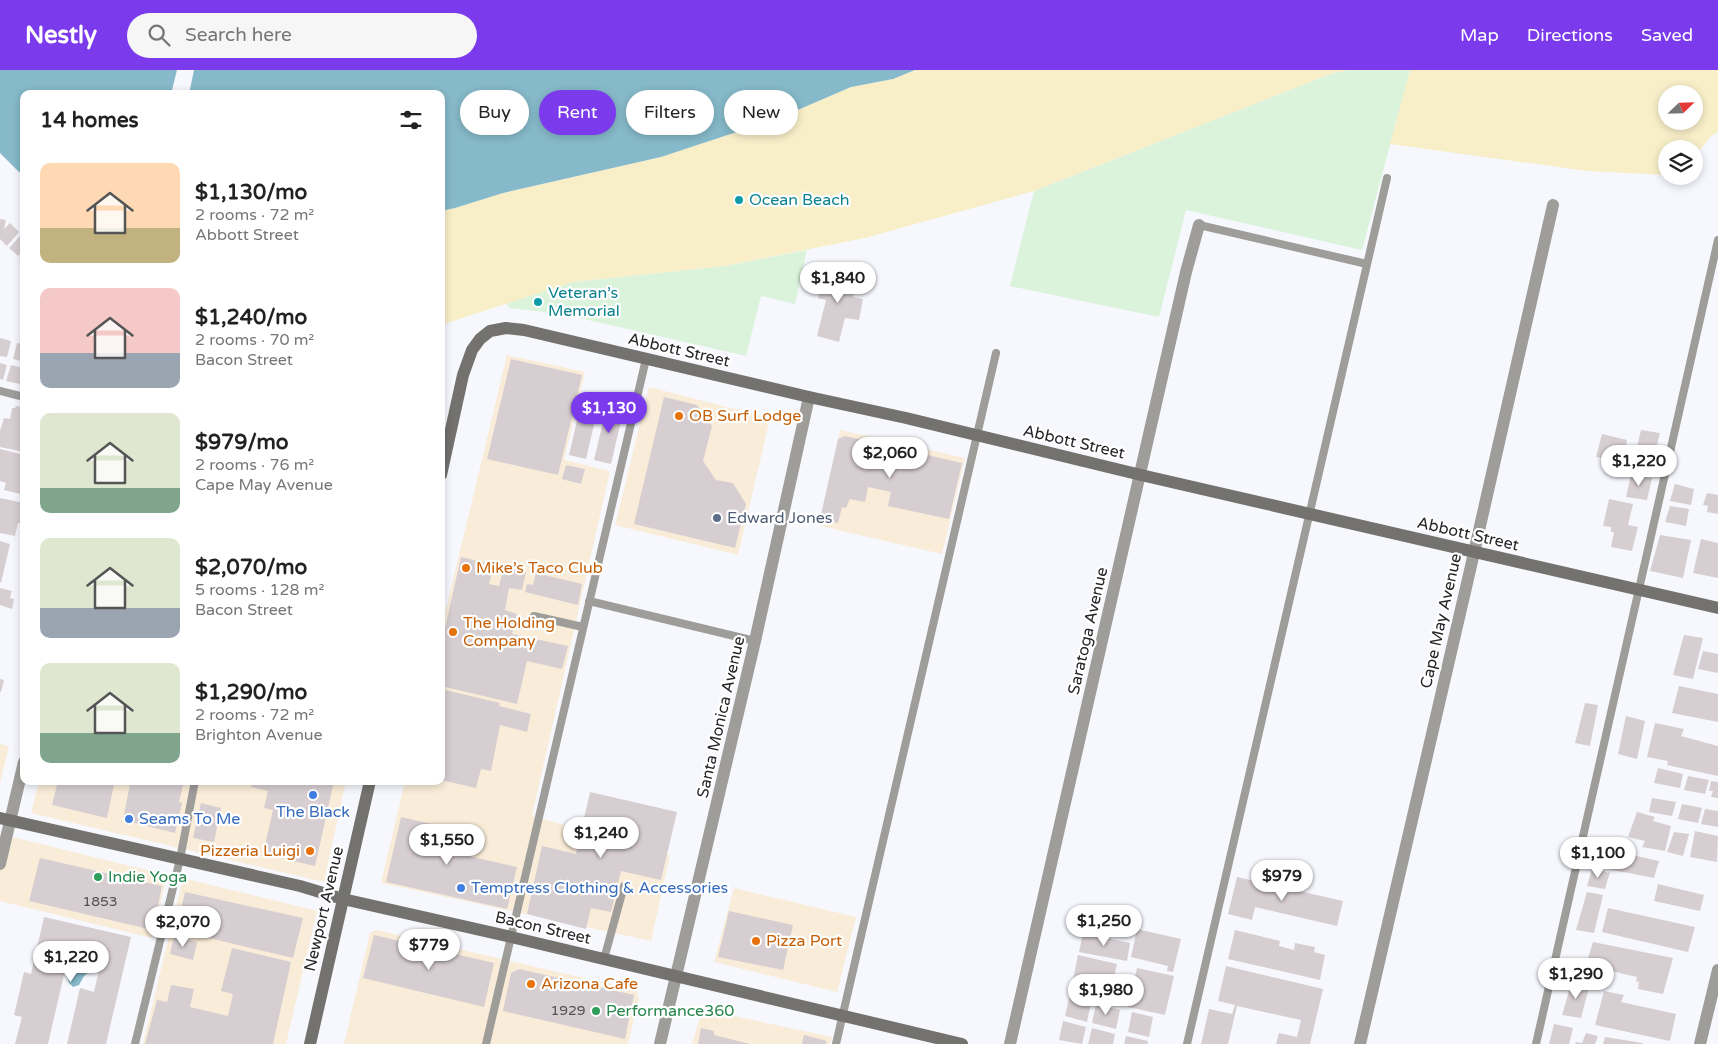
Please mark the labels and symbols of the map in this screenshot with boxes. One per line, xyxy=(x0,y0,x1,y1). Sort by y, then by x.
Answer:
north arrow xyxy=(1658,85,1702,130)
place label: Ocean Beach xyxy=(749,190,849,210)
marker: Ocean Beach xyxy=(733,194,745,206)
pin: $1,840 xyxy=(797,262,879,304)
place label: Veteran’s Memorial xyxy=(548,283,620,321)
marker: Veteran’s Memorial xyxy=(532,296,544,308)
street label: Abbott Street xyxy=(626,329,732,371)
pin: $1,130 xyxy=(568,392,650,434)
place label: OB Surf Lodge xyxy=(689,406,801,426)
marker: OB Surf Lodge xyxy=(673,410,685,422)
street label: Abbott Street xyxy=(1021,421,1127,463)
pin: $2,060 xyxy=(849,436,931,479)
pin: $1,220 xyxy=(1598,444,1680,487)
place label: Edward Jones xyxy=(727,508,832,528)
marker: Edward Jones xyxy=(711,512,723,524)
street label: Abbott Street xyxy=(1415,513,1521,555)
street label: Cape May Avenue xyxy=(1416,552,1466,690)
place label: Mike’s Taco Club xyxy=(476,558,603,578)
marker: Mike’s Taco Club xyxy=(460,562,472,574)
street label: Saratoga Avenue xyxy=(1064,565,1112,697)
place label: The Holding Company xyxy=(463,613,555,651)
marker: The Holding Company xyxy=(447,626,459,638)
street label: Santa Monica Avenue xyxy=(693,634,749,800)
marker: The Black xyxy=(307,789,319,801)
place label: The Black xyxy=(276,802,350,822)
place label: Seams To Me xyxy=(139,809,240,829)
marker: Seams To Me xyxy=(123,813,135,825)
pin: $1,240 xyxy=(560,816,642,859)
pin: $1,550 xyxy=(406,824,488,866)
pin: $1,100 xyxy=(1557,836,1639,879)
place label: Pizzeria Luigi xyxy=(200,841,300,861)
street label: Newport Avenue xyxy=(300,845,348,973)
marker: Pizzeria Luigi xyxy=(304,845,316,857)
pin: $979 xyxy=(1252,860,1312,902)
place label: Indie Yoga xyxy=(108,867,187,887)
marker: Indie Yoga xyxy=(92,871,104,883)
place label: Temptress Clothing & Accessories xyxy=(471,878,728,898)
marker: Temptress Clothing & Accessories xyxy=(455,882,467,894)
house number: 1853 xyxy=(82,893,118,910)
pin: $1,250 xyxy=(1063,904,1145,947)
pin: $2,070 xyxy=(142,906,224,948)
street label: Bacon Street xyxy=(493,907,593,949)
pin: $779 xyxy=(399,928,459,971)
place label: Pizza Port xyxy=(766,931,842,951)
marker: Pizza Port xyxy=(750,935,762,947)
pin: $1,220 xyxy=(30,940,112,983)
pin: $1,290 xyxy=(1535,958,1617,1000)
place label: Arizona Cafe xyxy=(541,974,638,994)
pin: $1,980 xyxy=(1065,974,1147,1016)
marker: Arizona Cafe xyxy=(525,978,537,990)
place label: Performance360 xyxy=(606,1001,734,1021)
house number: 1929 xyxy=(550,1002,586,1019)
marker: Performance360 xyxy=(590,1005,602,1017)

